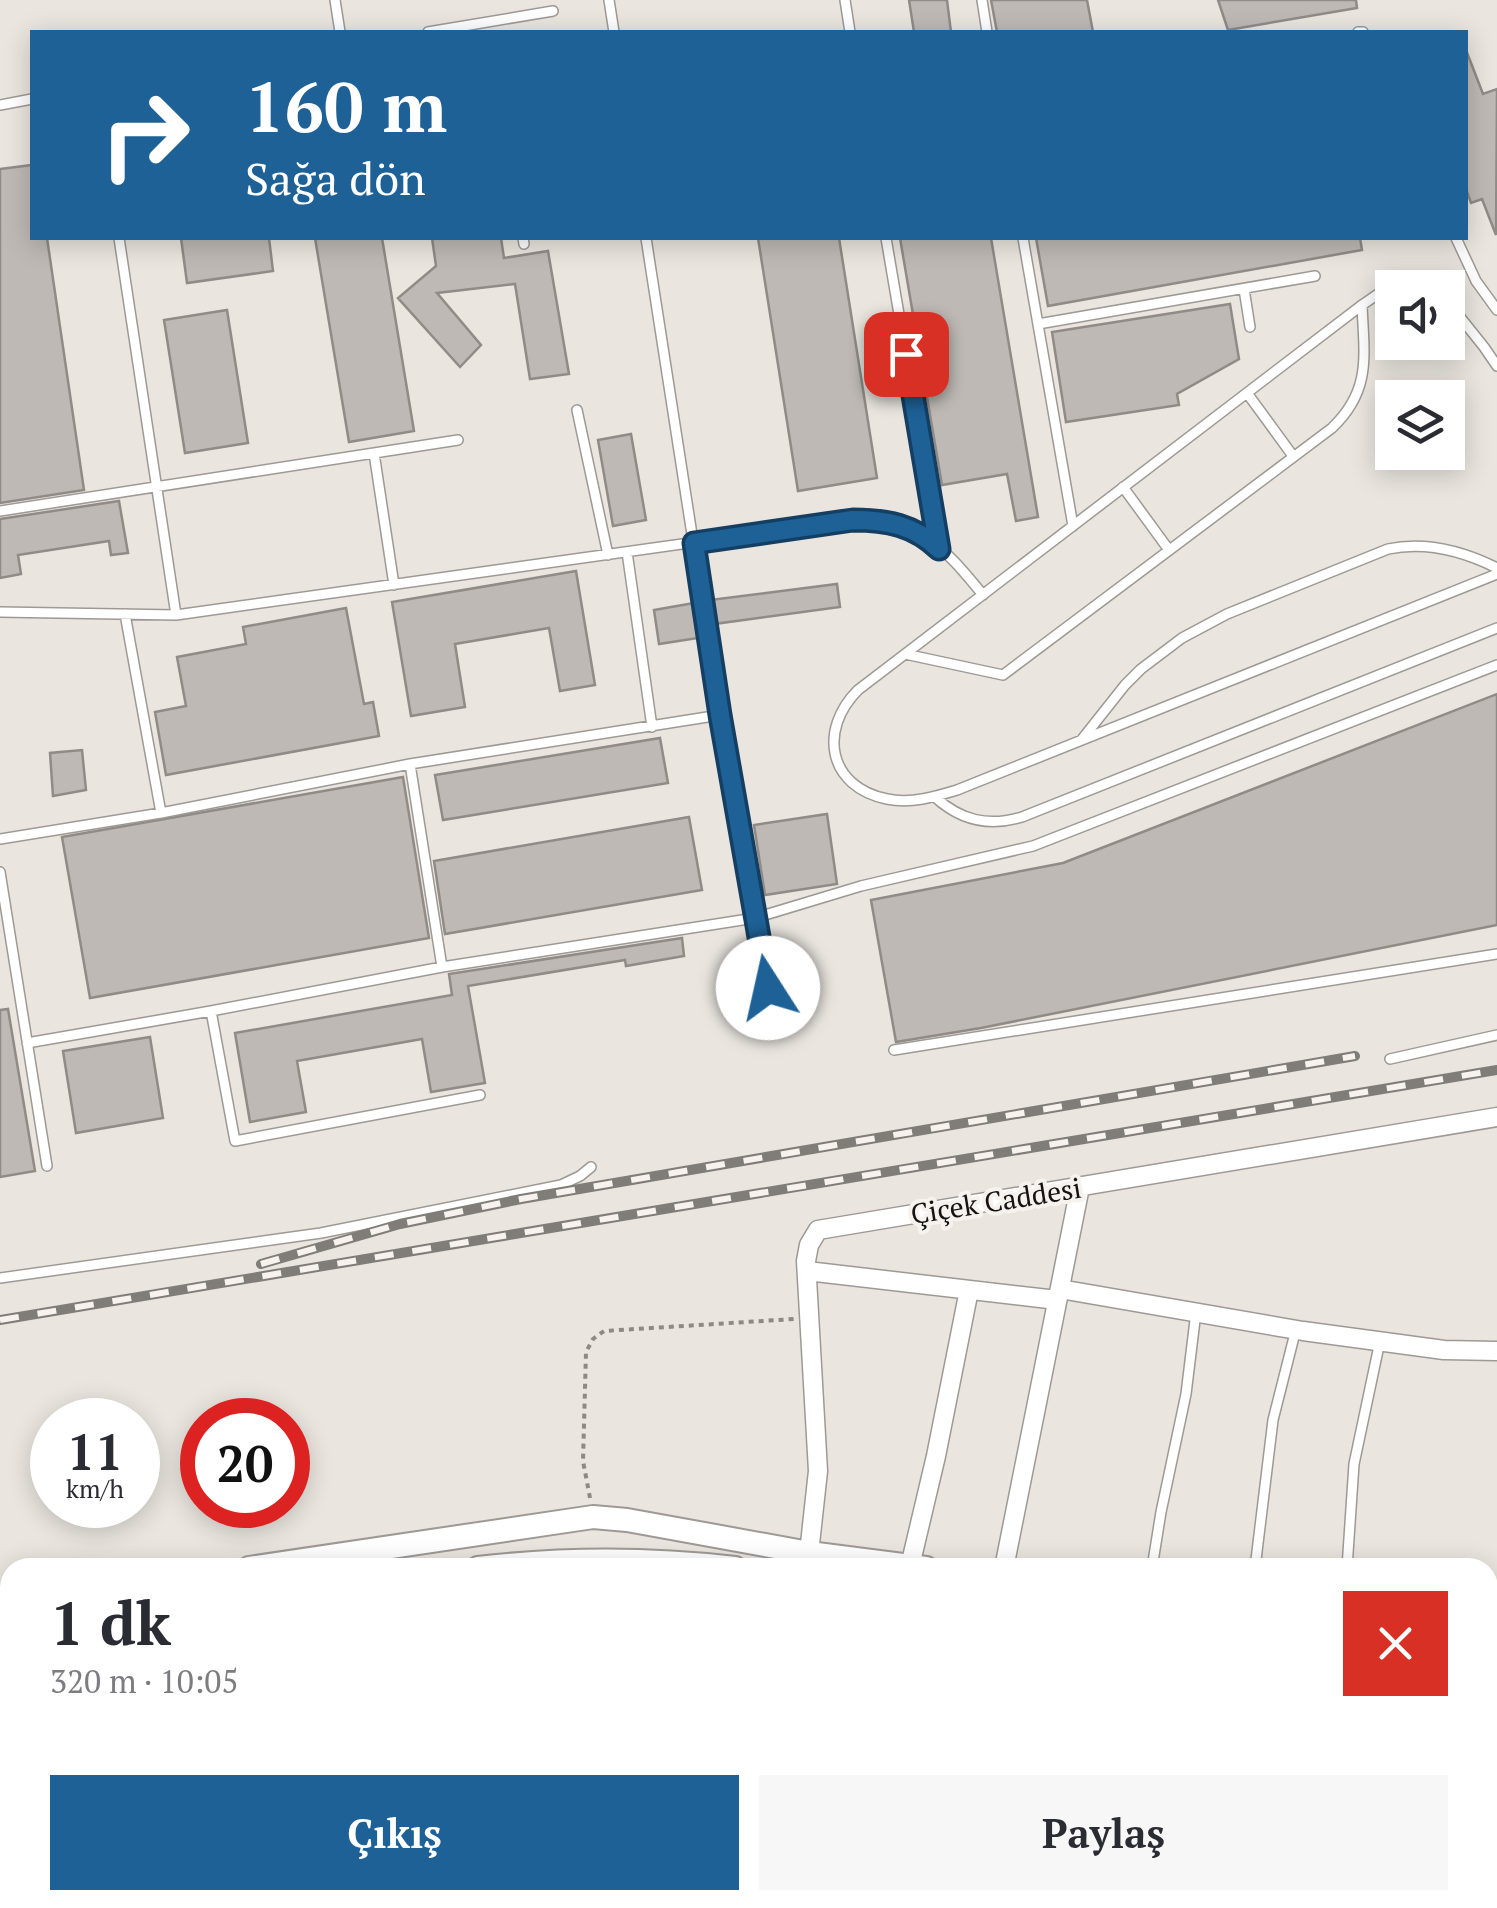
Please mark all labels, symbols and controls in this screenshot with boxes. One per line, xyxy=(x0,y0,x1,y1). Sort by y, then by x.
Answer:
text: 160 m xyxy=(245,59,447,152)
icon: right xyxy=(80,70,210,200)
text: Sağa dön xyxy=(245,148,426,208)
map controls xyxy=(1375,270,1465,470)
button: sound xyxy=(1375,270,1465,360)
pin xyxy=(864,312,949,397)
icon: arrive xyxy=(879,327,934,382)
button: layers xyxy=(1375,380,1465,470)
position arrow xyxy=(716,936,820,1040)
street label: Çiçek Caddesi xyxy=(908,1169,1084,1232)
speed limit sign: 20 xyxy=(180,1398,310,1528)
text: 11 xyxy=(67,1418,123,1484)
text: km/h xyxy=(66,1472,124,1505)
text: 1 dk xyxy=(50,1583,171,1662)
button: close xyxy=(1343,1591,1448,1696)
text: 320 m · 10:05 xyxy=(50,1660,238,1702)
button: Çıkış xyxy=(50,1775,739,1890)
button: Paylaş xyxy=(759,1775,1448,1890)

